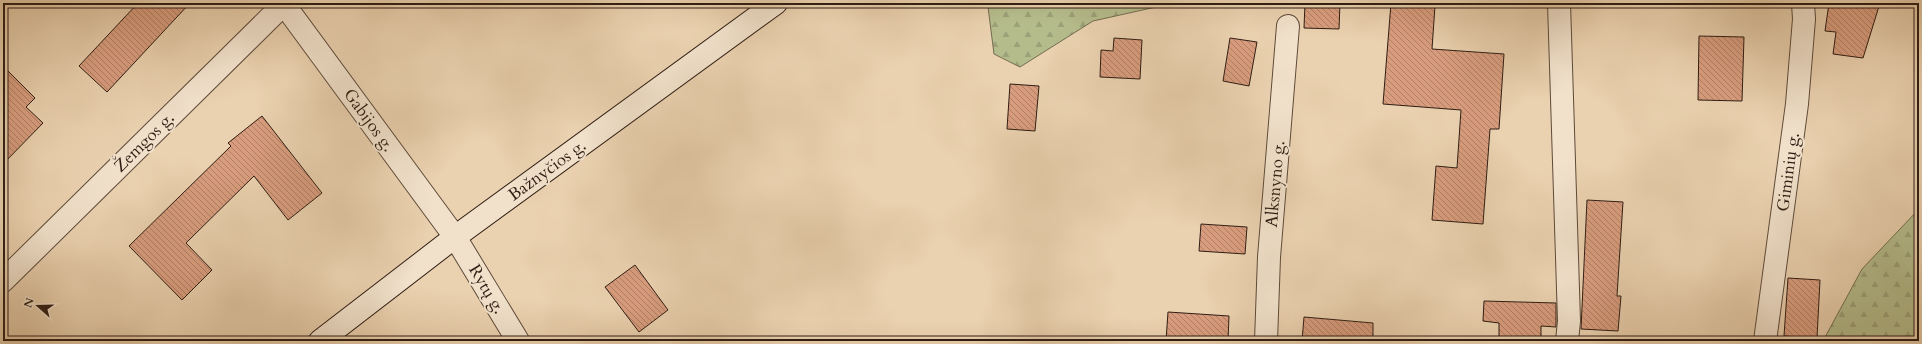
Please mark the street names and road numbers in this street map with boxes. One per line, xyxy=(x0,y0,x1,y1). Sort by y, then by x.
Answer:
street label: Gabijos g. xyxy=(338,84,400,156)
street label: Žemgos g. xyxy=(109,107,179,177)
street label: Giminių g. xyxy=(1771,131,1805,213)
street label: Bažnyčios g. xyxy=(503,134,591,206)
street label: Alksnyno g. xyxy=(1260,140,1290,228)
street label: Rytų g. xyxy=(463,260,511,318)

